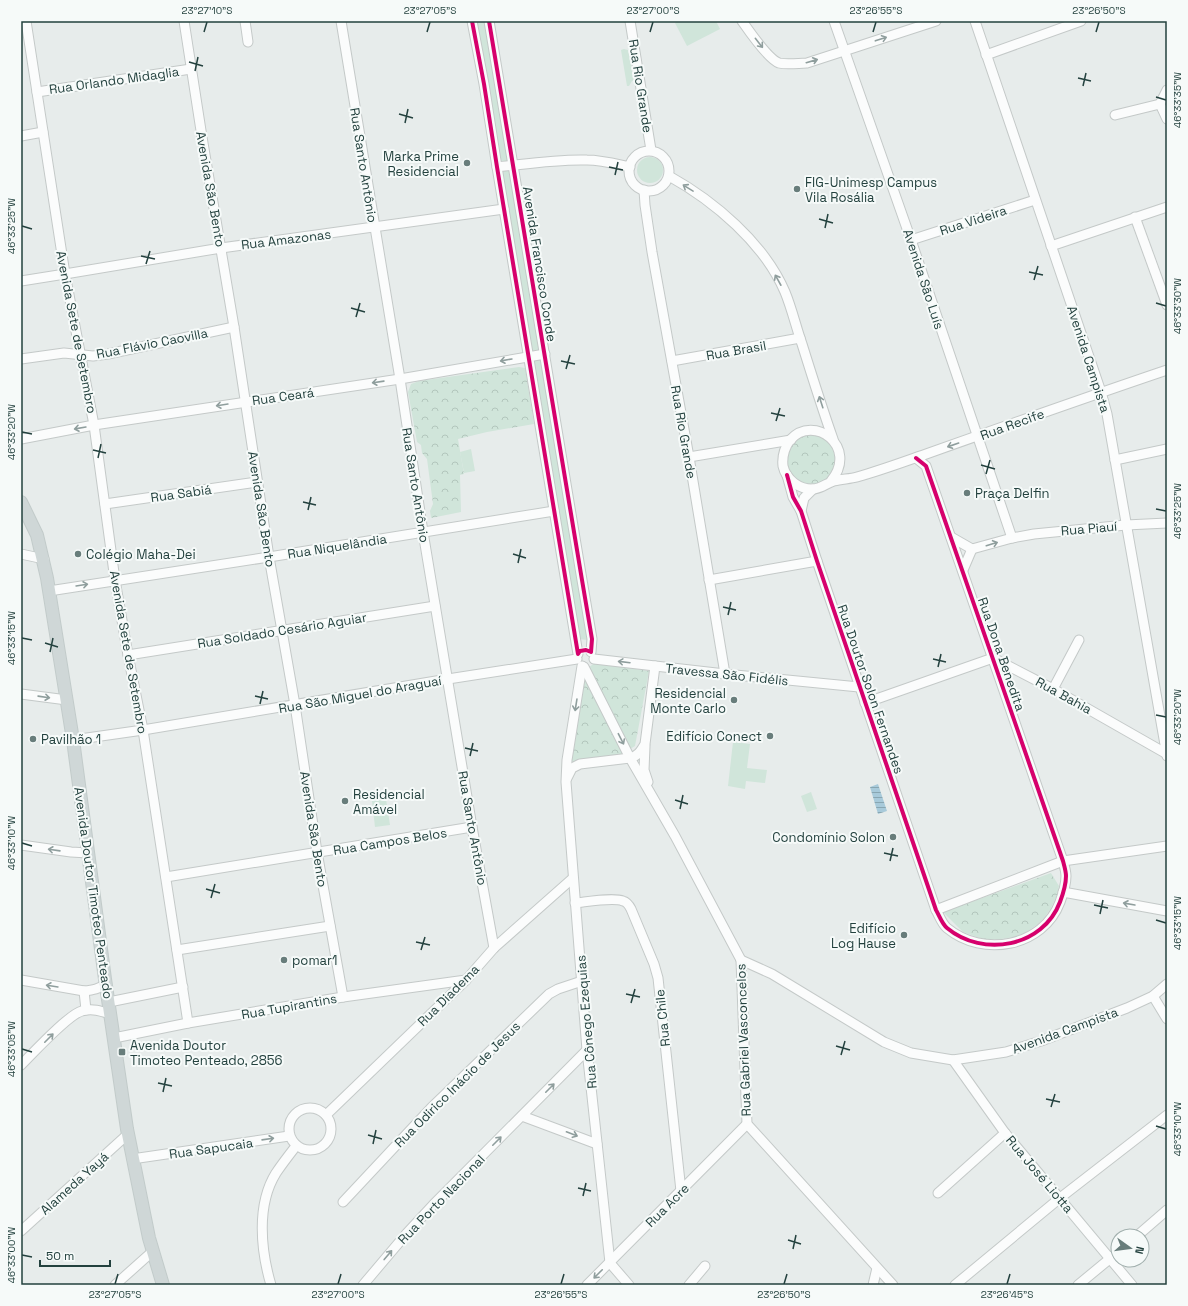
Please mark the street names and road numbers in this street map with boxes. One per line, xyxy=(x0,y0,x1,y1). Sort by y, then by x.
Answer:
street label: Rua Rio Grande xyxy=(625,38,656,134)
street label: Rua Orlando Midaglia xyxy=(48,63,181,98)
street label: Rua Santo Antônio xyxy=(346,106,381,224)
street label: Avenida São Bento xyxy=(192,130,229,248)
street label: Avenida Francisco Conde xyxy=(519,185,560,343)
street label: Rua Videira xyxy=(938,202,1009,239)
street label: Rua Amazonas xyxy=(240,226,332,253)
street label: Avenida São Luís xyxy=(899,227,948,332)
street label: Avenida Sete de Setembro xyxy=(52,249,101,415)
street label: Avenida Campista xyxy=(1063,304,1114,415)
street label: Rua Flávio Caovilla xyxy=(95,324,210,363)
street label: Rua Brasil xyxy=(705,337,768,364)
street label: Rua Ceará xyxy=(251,384,316,409)
street label: Rua Rio Grande xyxy=(667,384,700,480)
street label: Rua Recife xyxy=(978,405,1047,444)
street label: Rua Santo Antônio xyxy=(398,426,433,544)
street label: Avenida São Bento xyxy=(244,450,279,568)
street label: Rua Sabiá xyxy=(149,481,213,506)
street label: Rua Piauí xyxy=(1060,518,1119,539)
street label: Rua Niquelândia xyxy=(286,530,389,563)
street label: Avenida Sete de Setembro xyxy=(106,569,151,735)
street label: Rua Dona Benedita xyxy=(974,595,1029,714)
street label: Rua Doutor Solon Fernandes xyxy=(834,602,908,776)
street label: Rua Soldado Cesário Aguiar xyxy=(196,609,368,652)
street label: Travessa São Fidélis xyxy=(665,660,789,689)
street label: Rua São Miguel do Araguaí xyxy=(277,672,444,717)
street label: Rua Bahia xyxy=(1033,673,1095,718)
street label: Rua Santo Antônio xyxy=(454,769,491,887)
street label: Avenida São Bento xyxy=(296,770,331,888)
street label: Avenida Doutor Timoteo Penteado xyxy=(70,786,117,1000)
street label: Rua Campos Belos xyxy=(332,824,448,859)
street label: Rua Cônego Ezequias xyxy=(572,954,601,1089)
street label: Rua Diadema xyxy=(414,960,483,1030)
street label: Rua Gabriel Vasconcelos xyxy=(732,963,755,1117)
street label: Rua Chile xyxy=(651,989,674,1047)
street label: Rua Tupirantins xyxy=(240,990,338,1023)
street label: Avenida Campista xyxy=(1010,1003,1121,1058)
street label: Rua Odirico Inácio de Jesus xyxy=(391,1018,524,1151)
street label: Rua José Liotta xyxy=(1002,1132,1077,1217)
street label: Rua Sapucaia xyxy=(168,1134,255,1163)
street label: Alameda Yayá xyxy=(37,1148,112,1219)
street label: Rua Porto Nacional xyxy=(394,1151,489,1248)
street label: Rua Acre xyxy=(642,1180,693,1231)

